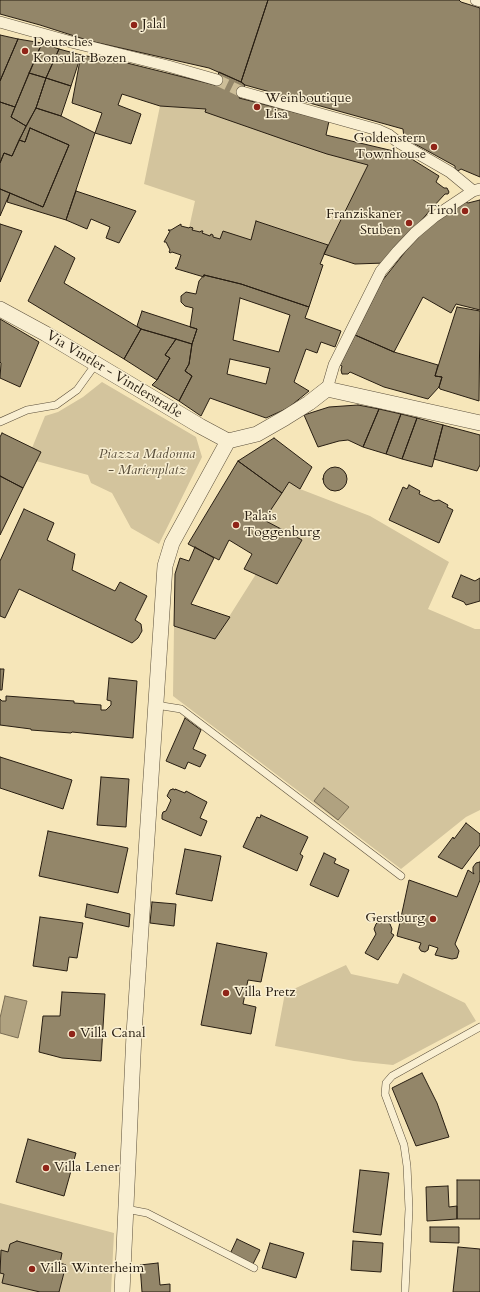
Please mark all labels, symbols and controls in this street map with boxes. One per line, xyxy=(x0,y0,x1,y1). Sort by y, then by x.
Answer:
place label: Jalal xyxy=(142,17,166,33)
marker: Jalal xyxy=(129,20,139,30)
place label: Deutsches Konsulat Bozen xyxy=(33,35,127,68)
marker: Deutsches Konsulat Bozen xyxy=(20,46,30,56)
place label: Weinboutique Lisa xyxy=(265,91,351,124)
marker: Weinboutique Lisa xyxy=(252,102,262,112)
place label: Goldenstern Townhouse xyxy=(353,131,426,164)
marker: Goldenstern Townhouse xyxy=(429,142,439,152)
place label: Tirol xyxy=(427,203,457,219)
marker: Tirol xyxy=(460,206,470,216)
place label: Franziskaner Stuben xyxy=(326,207,401,240)
marker: Franziskaner Stuben xyxy=(404,218,414,228)
street label: Via Vintler - Vintlerstraße xyxy=(43,328,185,422)
park label: Piazza Madonna - Marienplatz xyxy=(99,447,195,480)
place label: Palais Toggenburg xyxy=(244,509,320,542)
marker: Palais Toggenburg xyxy=(231,520,241,530)
place label: Gerstburg xyxy=(365,911,425,927)
marker: Gerstburg xyxy=(428,914,438,924)
place label: Villa Pretz xyxy=(234,985,296,1001)
marker: Villa Pretz xyxy=(221,988,231,998)
place label: Villa Canal xyxy=(80,1026,145,1042)
marker: Villa Canal xyxy=(67,1029,77,1039)
place label: Villa Lener xyxy=(54,1160,119,1176)
marker: Villa Lener xyxy=(41,1163,51,1173)
place label: Villa Winterheim xyxy=(40,1261,144,1277)
marker: Villa Winterheim xyxy=(27,1264,37,1274)

